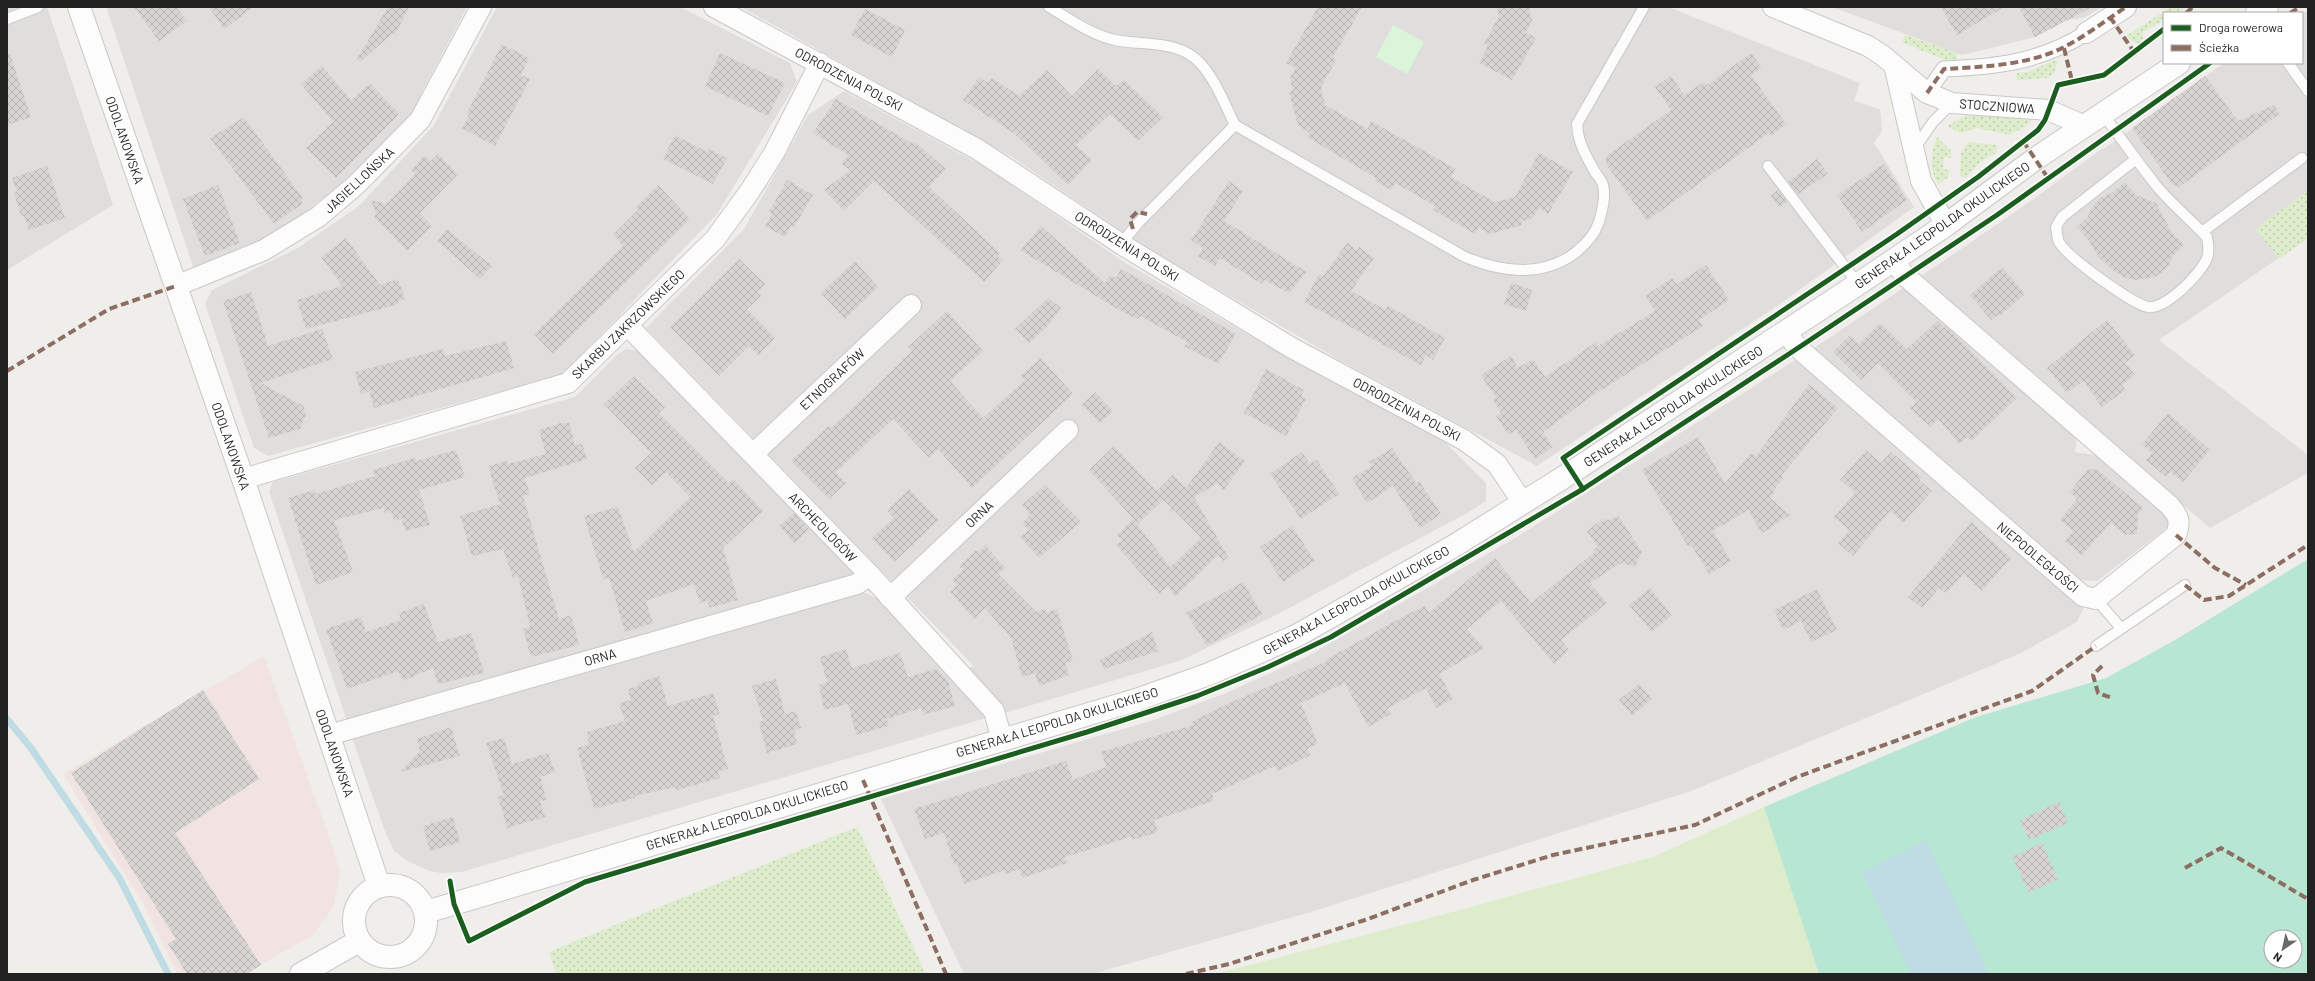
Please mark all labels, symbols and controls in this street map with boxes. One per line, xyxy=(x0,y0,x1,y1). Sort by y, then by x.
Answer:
legend xyxy=(2163,12,2303,64)
text: Droga rowerowa xyxy=(2199,20,2283,34)
text: Ścieżka xyxy=(2199,40,2239,54)
street label: ODRODZENIA POLSKI xyxy=(792,44,906,114)
street label: ODOLANOWSKA xyxy=(102,94,148,186)
street label: STOCZNIOWA xyxy=(1959,95,2035,117)
street label: JAGIELLOŃSKA xyxy=(321,143,397,216)
street label: GENERAŁA LEOPOLDA OKULICKIEGO xyxy=(1851,158,2033,292)
street label: ODRODZENIA POLSKI xyxy=(1072,207,1182,285)
street label: SKARBU ZAKRZOWSKIEGO xyxy=(568,266,688,382)
street label: GENERAŁA LEOPOLDA OKULICKIEGO xyxy=(1580,342,1766,470)
street label: ETNOGRAFÓW xyxy=(796,344,868,413)
street label: ODRODZENIA POLSKI xyxy=(1350,374,1464,444)
street label: ODOLANOWSKA xyxy=(208,400,254,492)
street label: ARCHEOLOGÓW xyxy=(786,489,861,566)
street label: ORNA xyxy=(962,497,996,531)
street label: NIEPODLEGŁOŚCI xyxy=(1994,518,2082,596)
street label: GENERAŁA LEOPOLDA OKULICKIEGO xyxy=(1260,542,1452,658)
street label: ORNA xyxy=(582,645,618,669)
street label: GENERAŁA LEOPOLDA OKULICKIEGO xyxy=(954,684,1160,760)
street label: ODOLANOWSKA xyxy=(312,707,358,799)
street label: GENERAŁA LEOPOLDA OKULICKIEGO xyxy=(644,777,850,853)
north arrow xyxy=(2263,929,2303,969)
text: N xyxy=(2270,950,2284,965)

